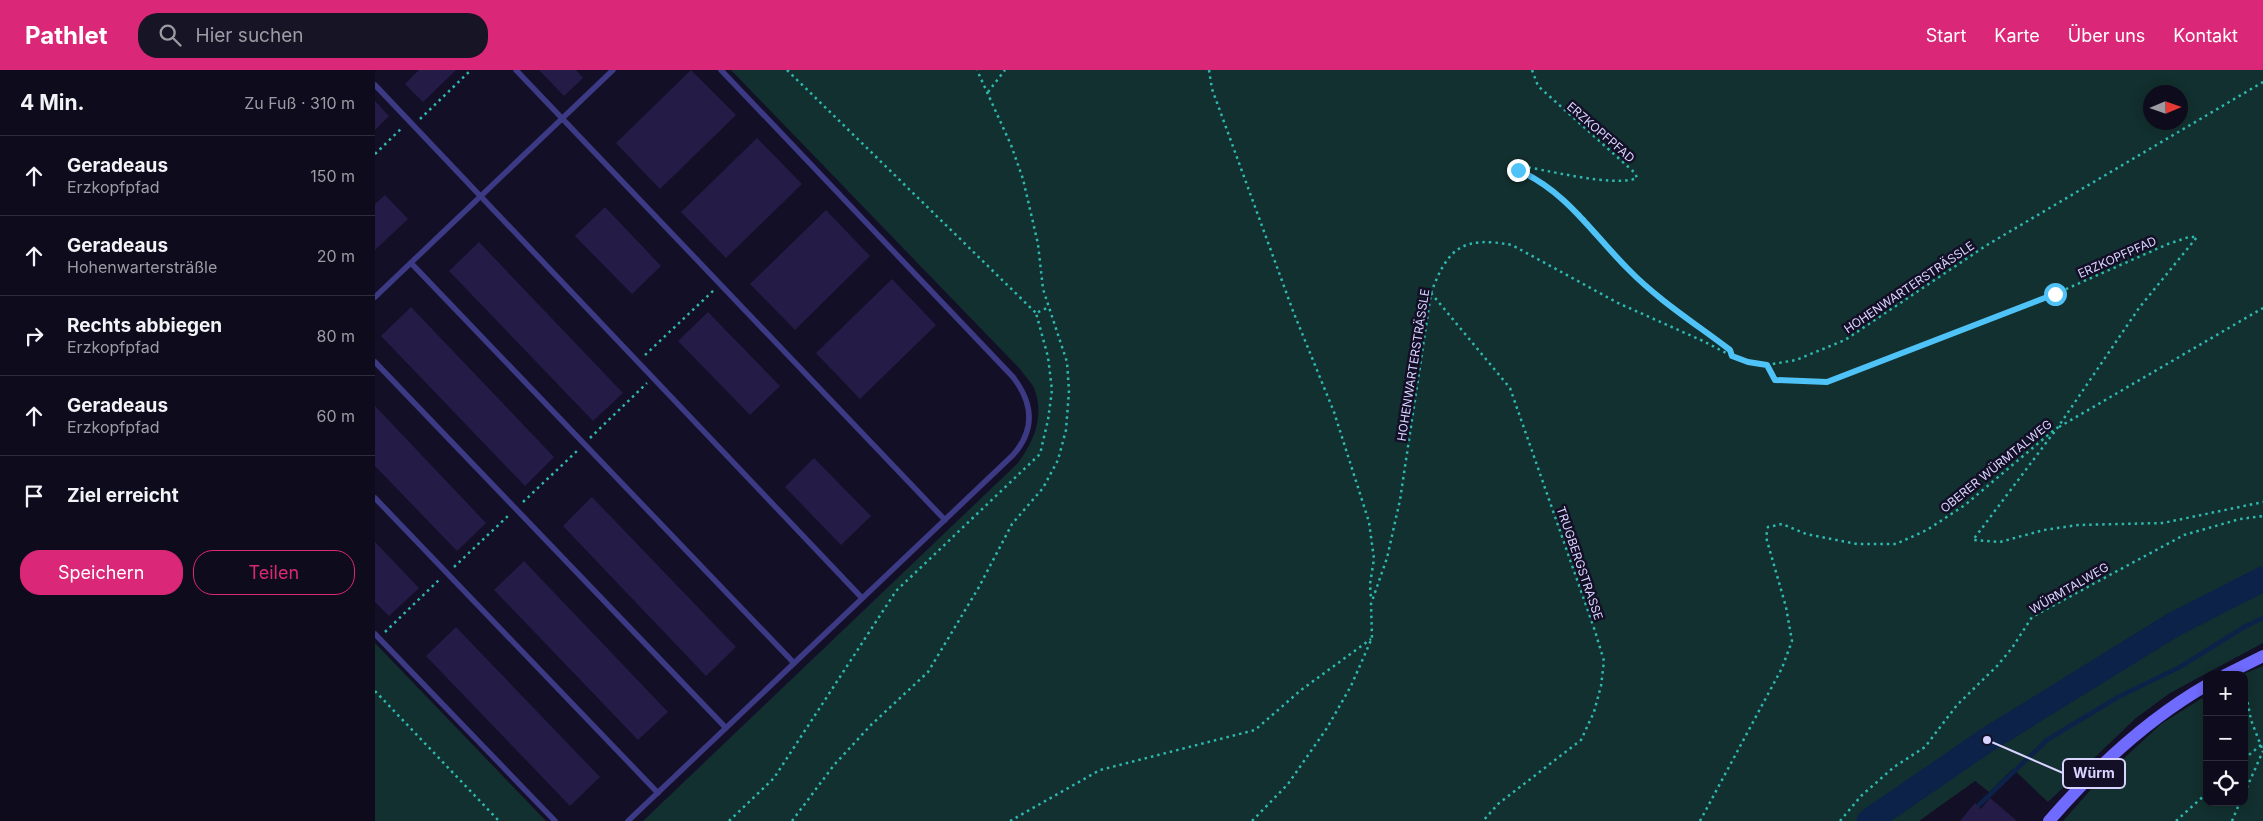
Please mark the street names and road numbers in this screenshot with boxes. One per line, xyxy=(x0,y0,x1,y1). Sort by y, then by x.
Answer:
street label: ERZKOPFPFAD xyxy=(1564,99,1638,165)
street label: ERZKOPFPFAD xyxy=(2075,233,2159,281)
street label: HOHENWARTERSTRÄSSLE xyxy=(1841,238,1977,336)
street label: HOHENWARTERSTRÄSSLE xyxy=(1394,288,1432,442)
street label: OBERER WÜRMTALWEG xyxy=(1937,416,2055,516)
street label: TRUGBERGSTRASSE xyxy=(1554,504,1606,622)
street label: WÜRMTALWEG xyxy=(2027,559,2111,617)

